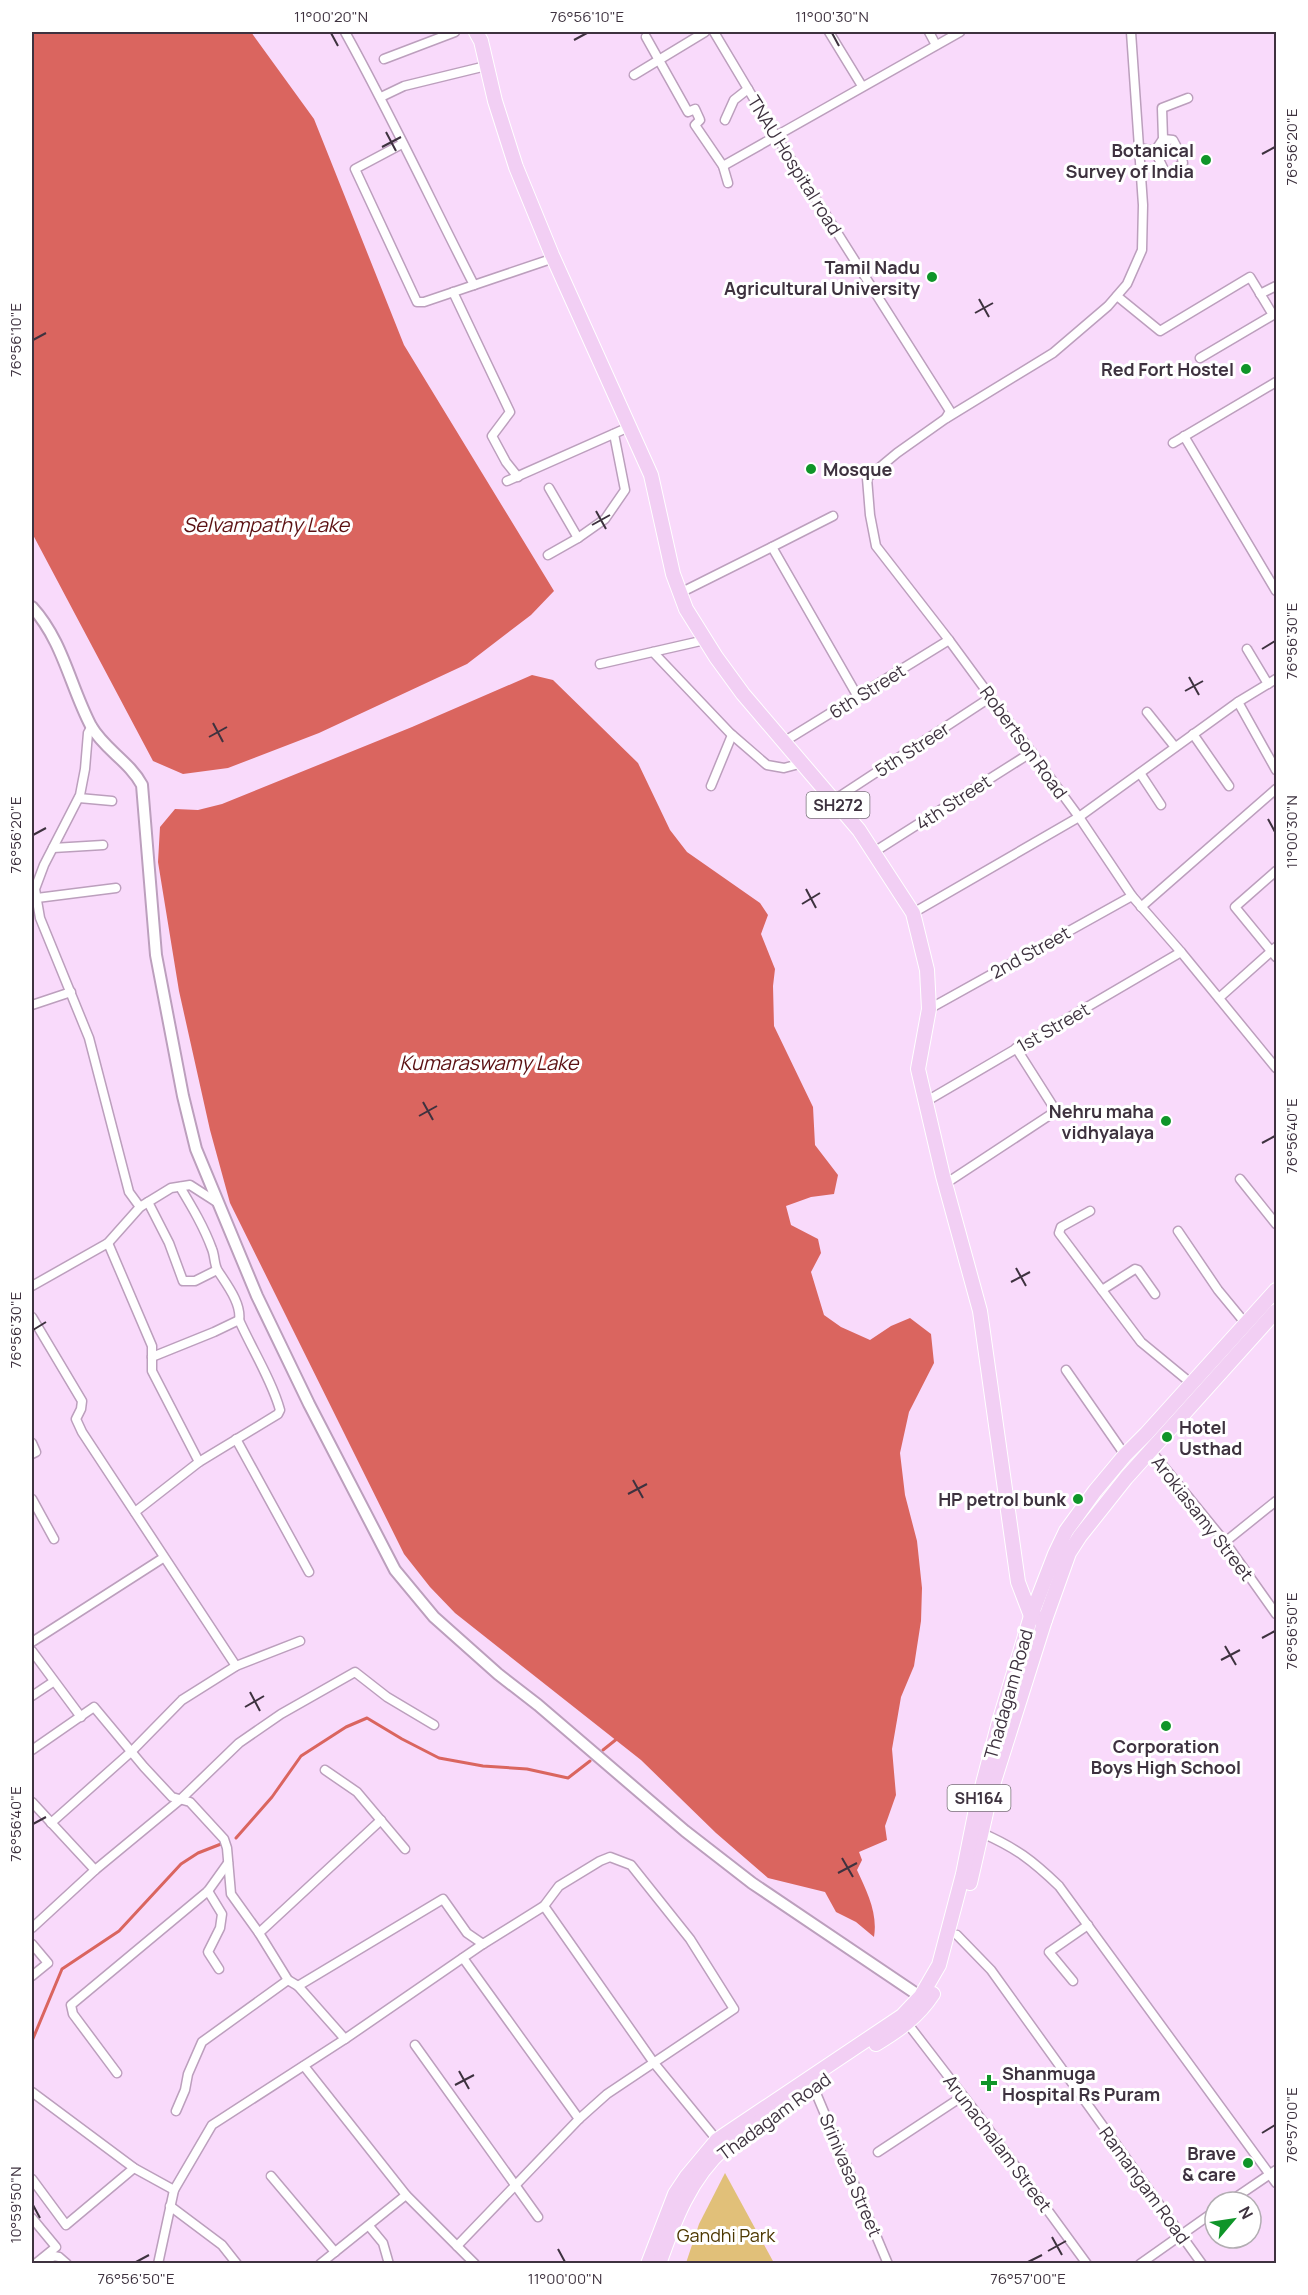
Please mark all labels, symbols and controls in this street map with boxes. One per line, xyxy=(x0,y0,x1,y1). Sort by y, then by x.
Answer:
text: 11°00'20"N xyxy=(294,6,368,27)
text: 76°56'10"E xyxy=(550,6,624,27)
text: 11°00'30"N xyxy=(795,6,869,27)
street label: TNAU Hospital road xyxy=(742,91,848,239)
text: 76°56'20"E xyxy=(1281,109,1302,185)
place label: Botanical Survey of India xyxy=(1066,138,1194,183)
marker: Botanical Survey of India xyxy=(1199,153,1213,167)
place label: Tamil Nadu Agricultural University xyxy=(724,255,920,300)
marker: Tamil Nadu Agricultural University xyxy=(925,270,939,284)
text: 76°56'10"E xyxy=(5,303,26,377)
place label: Red Fort Hostel xyxy=(1101,357,1234,381)
marker: Red Fort Hostel xyxy=(1239,362,1253,376)
place label: Mosque xyxy=(823,457,892,481)
marker: Mosque xyxy=(804,462,818,476)
water label: Selvampathy Lake xyxy=(183,511,351,538)
text: 76°56'30"E xyxy=(1281,603,1302,679)
street label: 6th Street xyxy=(824,658,910,724)
street label: Robertson Road xyxy=(975,681,1073,803)
street label: 5th Streer xyxy=(870,716,954,782)
street label: 4th Street xyxy=(911,769,995,835)
road number: SH272 xyxy=(806,792,870,818)
text: 11°00'30"N xyxy=(1281,795,1302,869)
text: 76°56'20"E xyxy=(5,797,26,873)
street label: 2nd Street xyxy=(986,920,1074,984)
street label: 1st Street xyxy=(1012,997,1094,1057)
water label: Kumaraswamy Lake xyxy=(400,1049,580,1076)
text: 76°56'40"E xyxy=(1281,1098,1302,1174)
place label: Nehru maha vidhyalaya xyxy=(1049,1099,1154,1144)
marker: Nehru maha vidhyalaya xyxy=(1159,1114,1173,1128)
text: 76°56'30"E xyxy=(5,1292,26,1368)
place label: Hotel Usthad xyxy=(1179,1415,1242,1460)
marker: Hotel Usthad xyxy=(1160,1430,1174,1444)
street label: Arokiasamy Street xyxy=(1147,1451,1259,1585)
place label: HP petrol bunk xyxy=(938,1487,1067,1511)
marker: HP petrol bunk xyxy=(1071,1492,1085,1506)
text: 76°56'50"E xyxy=(1281,1592,1302,1670)
street label: Thadagam Road xyxy=(978,1626,1038,1762)
marker: Corporation Boys High School xyxy=(1159,1719,1173,1733)
place label: Corporation Boys High School xyxy=(1091,1734,1241,1779)
road number: SH164 xyxy=(948,1785,1010,1811)
text: 76°56'40"E xyxy=(5,1786,26,1862)
place label: Shanmuga Hospital Rs Puram xyxy=(1002,2061,1160,2106)
street label: Thadagam Road xyxy=(713,2067,835,2165)
street label: Arunachalam Street xyxy=(939,2070,1057,2216)
marker: Shanmuga Hospital Rs Puram xyxy=(980,2074,998,2092)
text: 76°57'00"E xyxy=(1281,2087,1302,2163)
street label: Srinivasa Street xyxy=(814,2110,888,2240)
street label: Ramangam Road xyxy=(1094,2122,1196,2248)
place label: Brave & care xyxy=(1182,2141,1236,2186)
marker: Brave & care xyxy=(1241,2156,1255,2170)
text: 10°59'50"N xyxy=(5,2167,26,2243)
north arrow xyxy=(1203,2190,1263,2250)
text: N xyxy=(1234,2202,1259,2223)
park label: Gandhi Park xyxy=(677,2223,776,2247)
text: 76°56'50"E xyxy=(97,2268,175,2289)
text: 11°00'00"N xyxy=(528,2268,602,2289)
text: 76°57'00"E xyxy=(990,2268,1066,2289)

